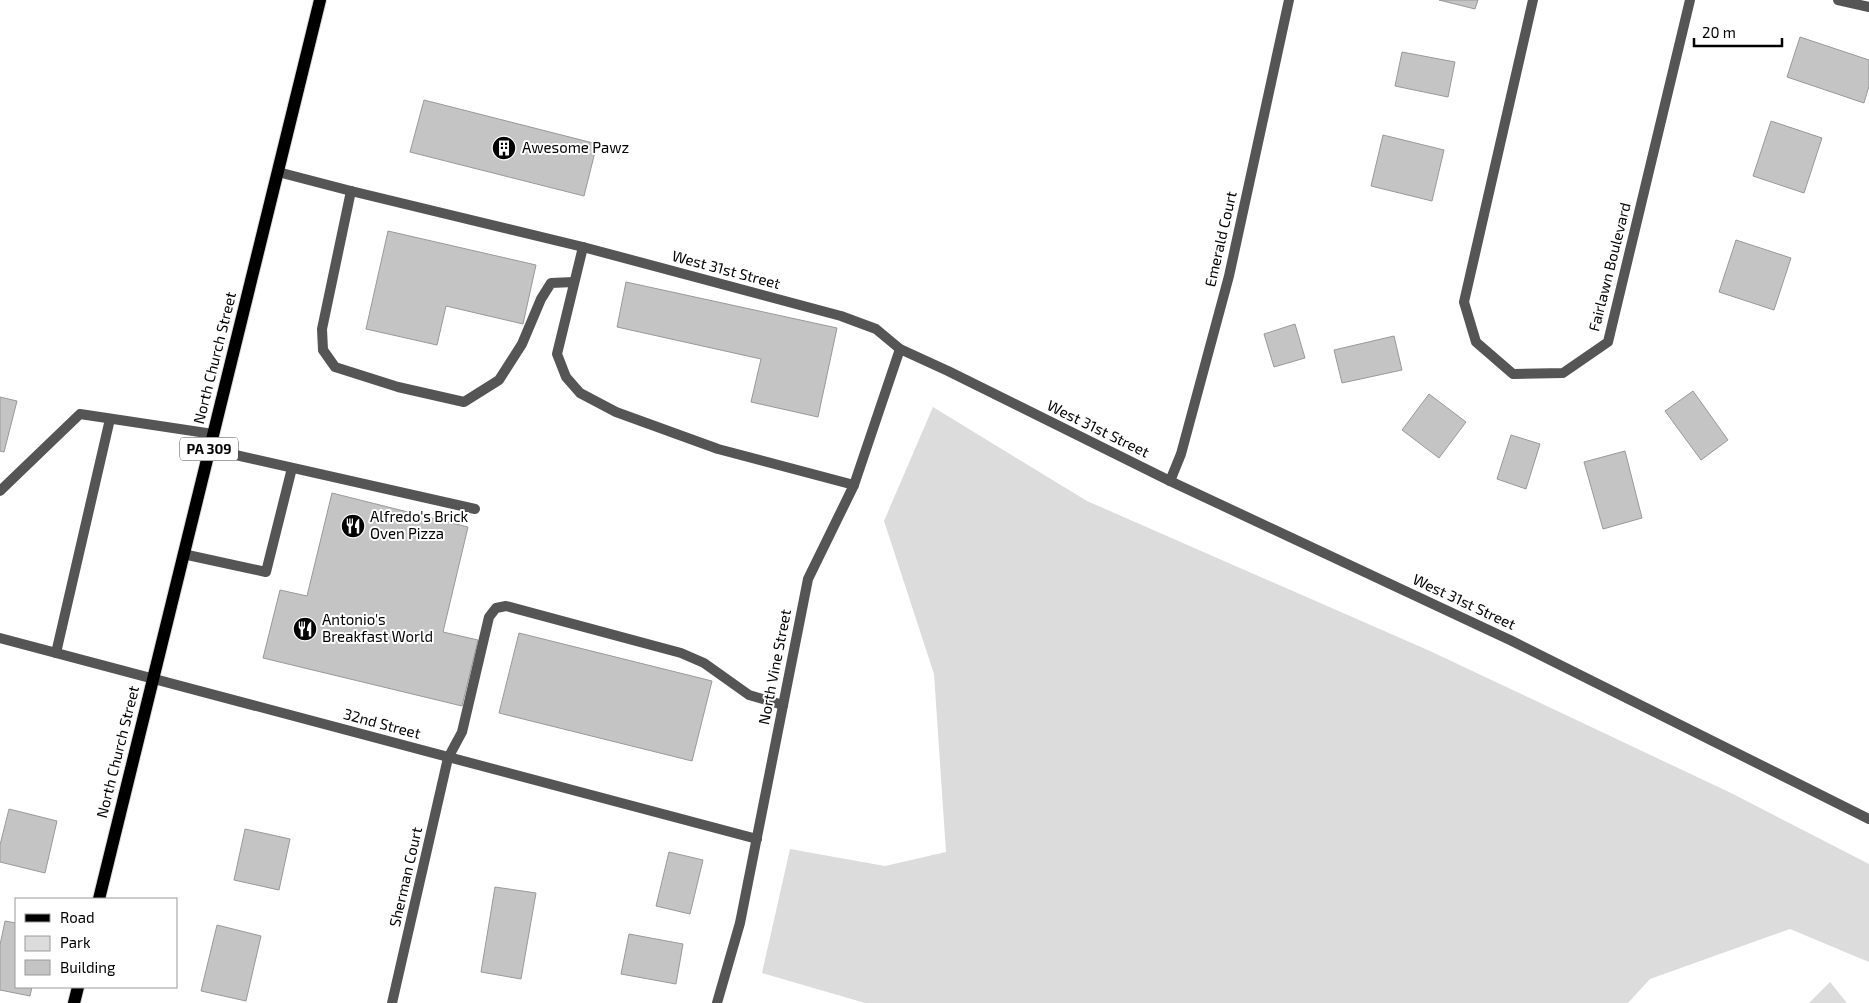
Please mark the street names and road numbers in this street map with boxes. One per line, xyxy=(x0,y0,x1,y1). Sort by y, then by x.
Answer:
street label: Emerald Court xyxy=(1200,189,1240,288)
street label: Fairlawn Boulevard xyxy=(1584,200,1634,333)
street label: West 31st Street xyxy=(670,246,783,292)
street label: North Church Street xyxy=(189,290,239,426)
street label: West 31st Street xyxy=(1044,396,1153,461)
road number: PA 309 xyxy=(180,438,238,460)
street label: West 31st Street xyxy=(1410,569,1519,633)
street label: North Vine Street xyxy=(754,607,794,726)
street label: North Church Street xyxy=(92,684,142,820)
street label: 32nd Street xyxy=(342,704,423,742)
street label: Sherman Court xyxy=(385,825,425,928)

